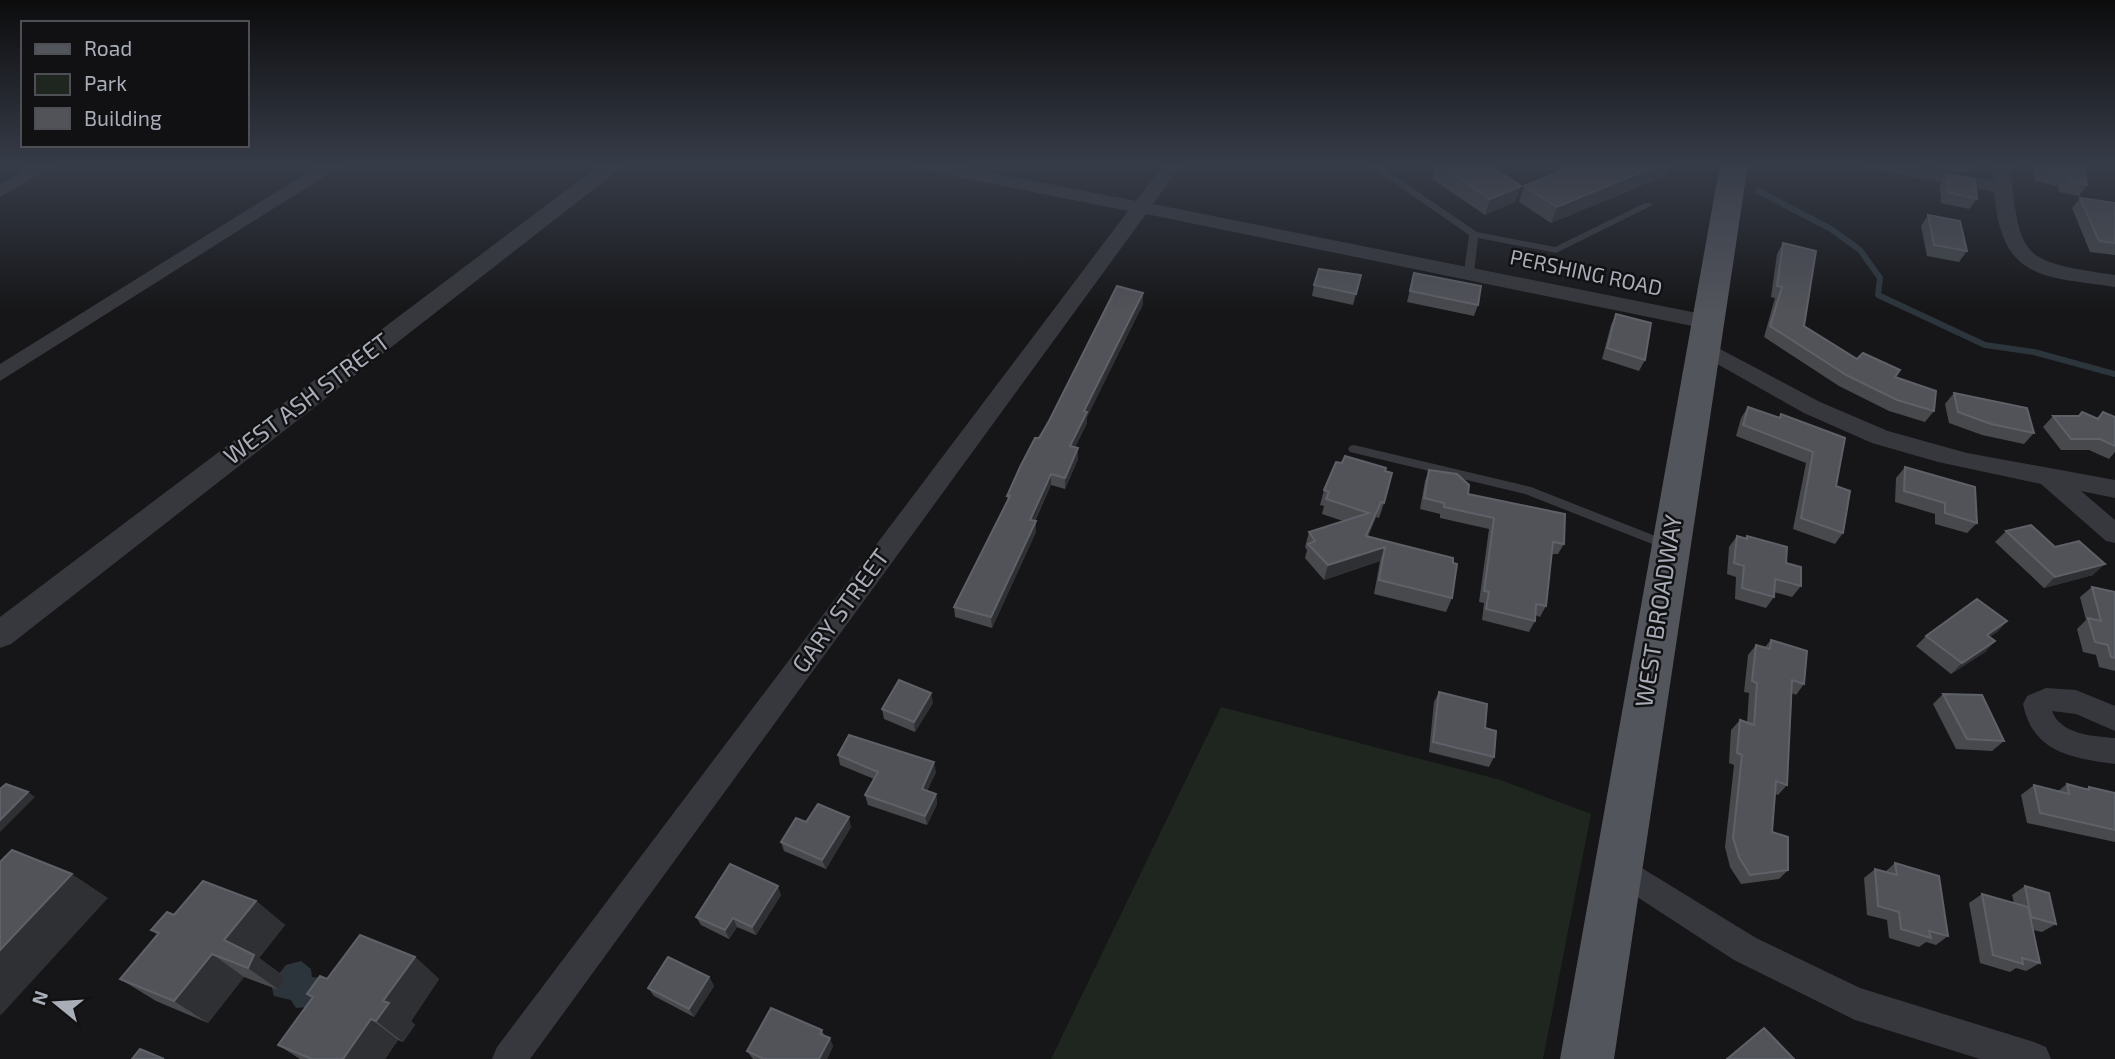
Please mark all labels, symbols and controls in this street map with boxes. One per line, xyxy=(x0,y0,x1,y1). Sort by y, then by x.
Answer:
legend xyxy=(21,21,248,147)
text: Road xyxy=(84,35,132,60)
text: Park xyxy=(84,70,127,95)
text: Building xyxy=(84,105,162,130)
street label: PERSHING ROAD xyxy=(1508,243,1665,300)
street label: WEST ASH STREET xyxy=(217,326,395,470)
street label: WEST BROADWAY xyxy=(1628,512,1687,709)
street label: GARY STREET xyxy=(785,542,894,678)
north arrow xyxy=(21,968,91,1038)
text: N xyxy=(26,988,52,1008)

